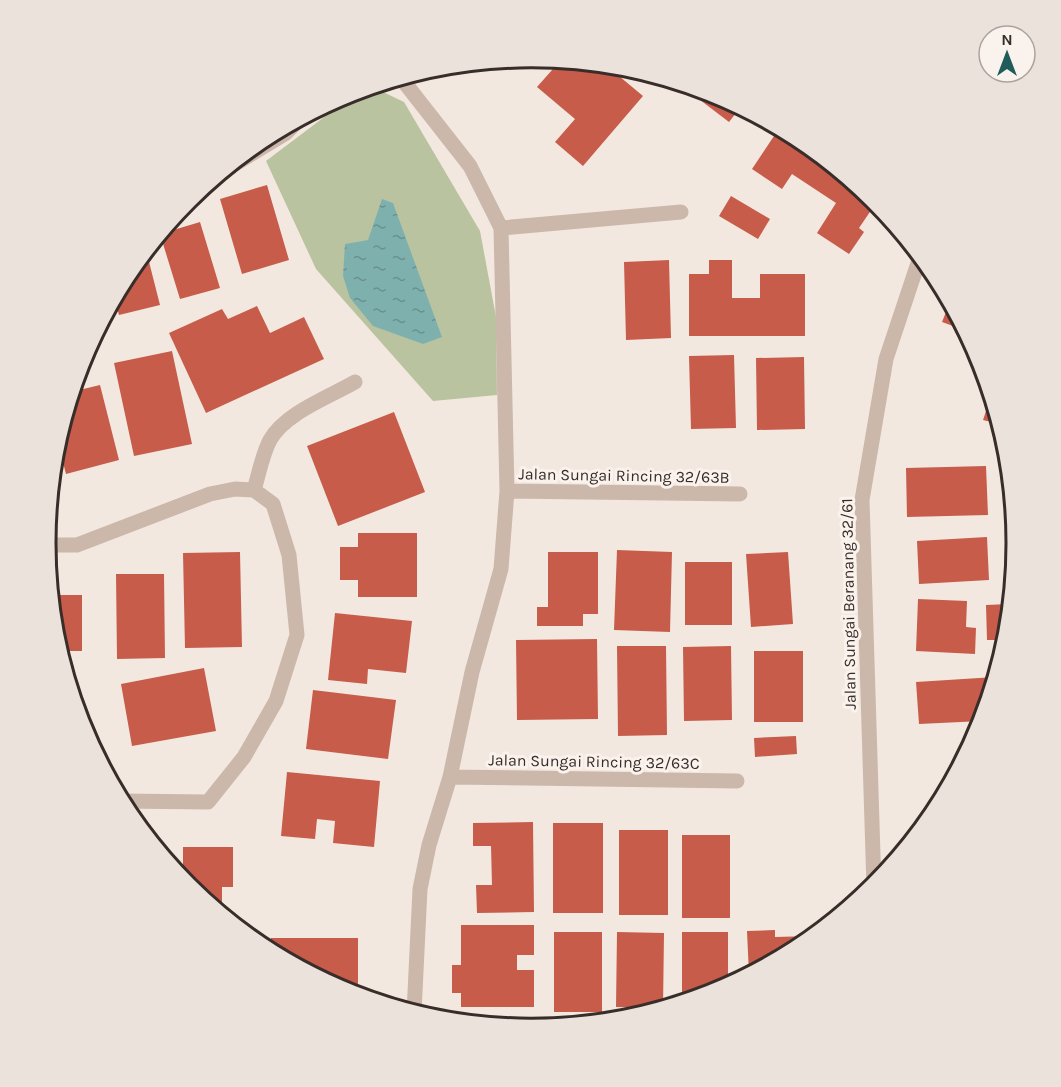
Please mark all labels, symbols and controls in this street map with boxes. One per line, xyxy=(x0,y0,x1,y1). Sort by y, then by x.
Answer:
north arrow xyxy=(977,24,1037,84)
text: N xyxy=(1001,30,1013,49)
street label: Jalan Sungai Rincing 32/63B xyxy=(518,464,730,487)
street label: Jalan Sungai Beranang 32/61 xyxy=(837,498,860,710)
street label: Jalan Sungai Rincing 32/63C xyxy=(488,750,700,773)

